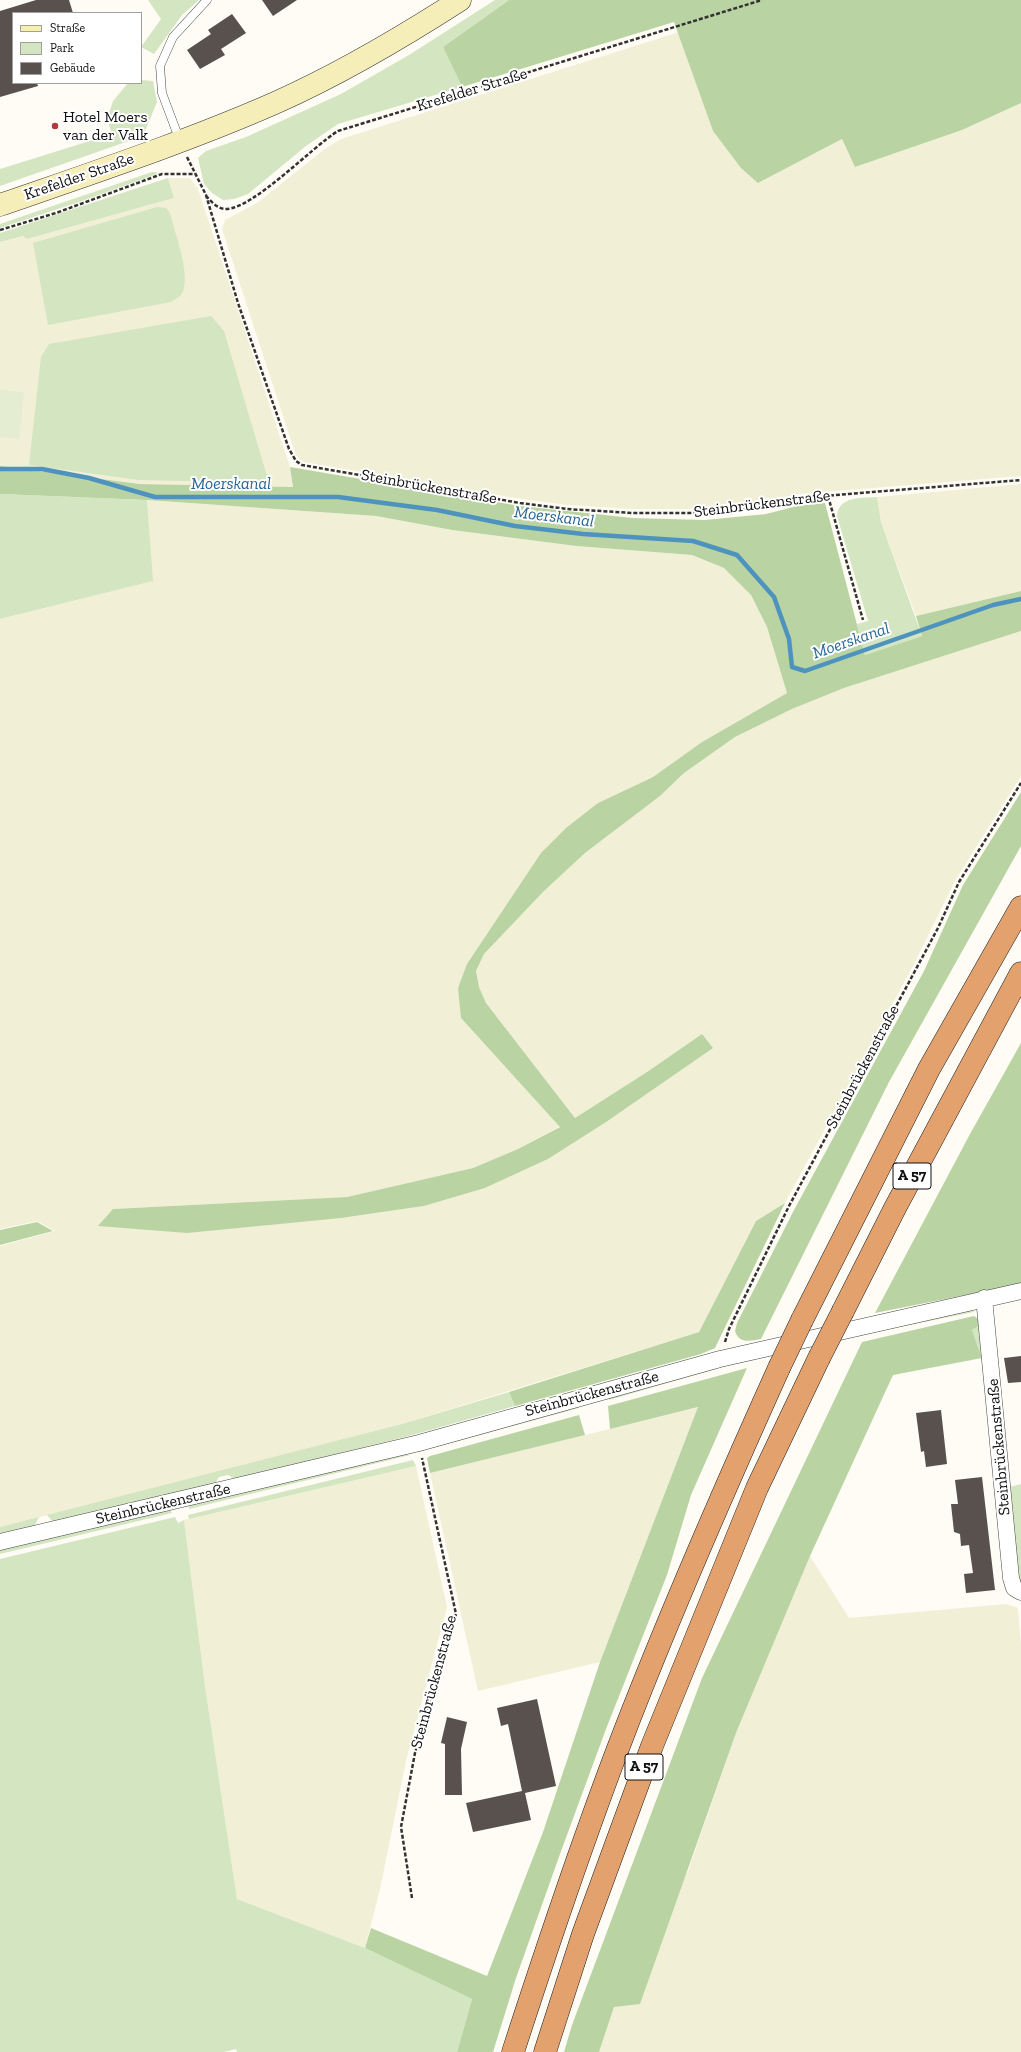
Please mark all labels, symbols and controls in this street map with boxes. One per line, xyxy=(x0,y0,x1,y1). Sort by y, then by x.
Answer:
legend xyxy=(12,12,142,84)
text: Straße xyxy=(50,21,85,35)
text: Park xyxy=(50,41,74,55)
text: Gebäude xyxy=(50,61,95,75)
street label: Krefelder Straße xyxy=(414,64,530,116)
place label: Hotel Moers van der Valk xyxy=(63,107,148,145)
marker: Hotel Moers van der Valk xyxy=(50,121,60,131)
street label: Krefelder Straße xyxy=(22,149,136,205)
street label: Steinbrückenstraße xyxy=(360,466,498,508)
water label: Moerskanal xyxy=(191,474,271,494)
street label: Steinbrückenstraße xyxy=(693,486,831,522)
water label: Moerskanal xyxy=(513,502,595,532)
water label: Moerskanal xyxy=(810,618,892,664)
street label: Steinbrückenstraße xyxy=(822,1002,904,1132)
road number: A 57 xyxy=(893,1163,931,1189)
street label: Steinbrückenstraße xyxy=(523,1367,661,1421)
street label: Steinbrückenstraße xyxy=(983,1378,1015,1516)
street label: Steinbrückenstraße xyxy=(94,1479,232,1529)
street label: Steinbrückenstraße xyxy=(407,1613,461,1751)
road number: A 57 xyxy=(625,1754,663,1780)

